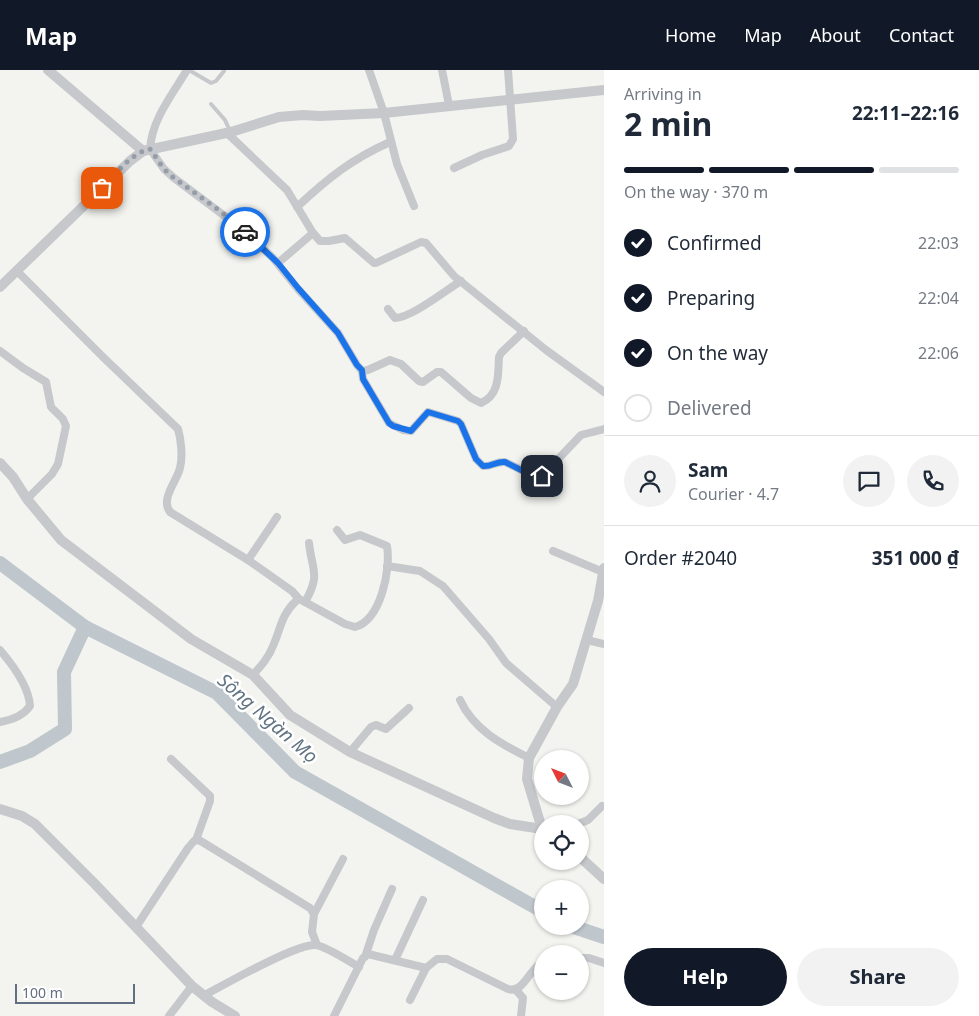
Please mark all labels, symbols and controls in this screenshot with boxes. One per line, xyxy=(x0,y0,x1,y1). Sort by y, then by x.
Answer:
text: Map xyxy=(25,19,77,52)
text: Home xyxy=(665,23,716,47)
text: Map xyxy=(744,23,782,47)
text: About xyxy=(810,23,861,47)
text: Contact xyxy=(889,23,954,47)
text: Arriving in xyxy=(624,83,702,105)
text: 22:11–22:16 xyxy=(852,100,959,126)
text: 2 min xyxy=(624,102,712,145)
pin xyxy=(81,167,123,209)
icon: bag xyxy=(88,174,116,202)
text: On the way · 370 m xyxy=(624,181,768,203)
courier xyxy=(220,207,270,257)
icon: car xyxy=(231,218,259,246)
icon: check xyxy=(624,229,652,257)
text: Confirmed xyxy=(667,230,762,256)
text: 22:03 xyxy=(918,232,959,254)
icon: check xyxy=(624,284,652,312)
text: Preparing xyxy=(667,285,755,311)
text: 22:04 xyxy=(918,287,959,309)
icon: check xyxy=(624,339,652,367)
text: On the way xyxy=(667,340,768,366)
text: 22:06 xyxy=(918,342,959,364)
text: Delivered xyxy=(667,395,752,421)
pin xyxy=(521,455,563,497)
button: person xyxy=(624,455,676,507)
button: chat xyxy=(843,455,895,507)
button: phone xyxy=(907,455,959,507)
text: Sam xyxy=(688,457,728,483)
icon: home xyxy=(528,462,556,490)
text: Courier · 4.7 xyxy=(688,483,779,505)
text: Order #2040 xyxy=(624,545,737,571)
text: 351 000 ₫ xyxy=(872,545,959,571)
water label: Sông Ngàn Mọ xyxy=(212,667,324,769)
north arrow xyxy=(534,750,589,805)
map controls xyxy=(534,750,589,1000)
button: locate xyxy=(534,815,589,870)
button: + xyxy=(534,880,589,935)
button: − xyxy=(534,945,589,1000)
button: Help xyxy=(624,948,787,1006)
button: Share xyxy=(797,948,959,1006)
scale bar xyxy=(15,981,135,1004)
text: 100 m xyxy=(22,983,63,1002)

